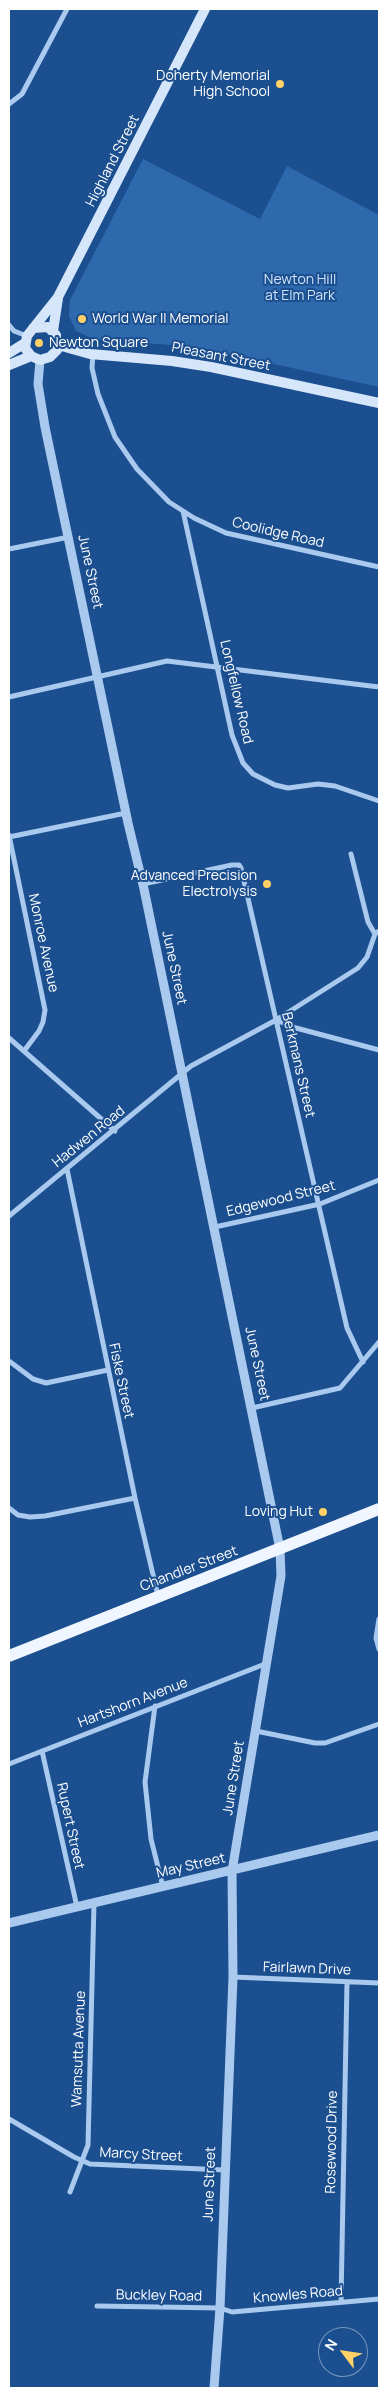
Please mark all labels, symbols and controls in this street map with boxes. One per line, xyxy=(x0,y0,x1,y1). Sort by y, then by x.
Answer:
place label: Doherty Memorial High School xyxy=(156,68,270,100)
marker: Doherty Memorial High School xyxy=(274,78,286,90)
street label: Highland Street xyxy=(83,112,143,210)
park label: Newton Hill at Elm Park xyxy=(264,272,336,304)
place label: World War II Memorial xyxy=(92,311,229,327)
marker: World War II Memorial xyxy=(76,313,88,325)
place label: Newton Square xyxy=(49,335,148,351)
marker: Newton Square xyxy=(33,337,45,349)
street label: Pleasant Street xyxy=(170,339,272,375)
street label: Coolidge Road xyxy=(230,514,326,552)
street label: June Street xyxy=(74,533,106,611)
street label: Longfellow Road xyxy=(216,638,256,746)
place label: Advanced Precision Electrolysis xyxy=(131,868,257,900)
marker: Advanced Precision Electrolysis xyxy=(261,878,273,890)
street label: Monroe Avenue xyxy=(24,892,62,994)
street label: June Street xyxy=(158,929,190,1007)
street label: Berkmans Street xyxy=(278,1010,318,1120)
street label: Hadwen Road xyxy=(49,1103,129,1171)
street label: Edgewood Street xyxy=(225,1177,337,1221)
street label: June Street xyxy=(241,1325,273,1403)
street label: Fiske Street xyxy=(105,1342,137,1420)
place label: Loving Hut xyxy=(245,1504,313,1520)
marker: Loving Hut xyxy=(317,1506,329,1518)
street label: Chandler Street xyxy=(138,1543,240,1595)
street label: Hartshorn Avenue xyxy=(76,1674,190,1732)
street label: June Street xyxy=(220,1740,248,1816)
street label: Rupert Street xyxy=(53,1781,87,1871)
street label: May Street xyxy=(155,1850,227,1882)
street label: Fairlawn Drive xyxy=(263,1959,351,1979)
street label: Wamsutta Avenue xyxy=(69,1990,89,2108)
street label: Rosewood Drive xyxy=(323,2090,341,2194)
street label: Marcy Street xyxy=(99,2144,183,2166)
street label: June Street xyxy=(200,2146,220,2222)
street label: Knowles Road xyxy=(252,2283,344,2307)
street label: Buckley Road xyxy=(116,2287,202,2305)
north arrow xyxy=(318,2327,368,2377)
text: N xyxy=(320,2335,341,2354)

